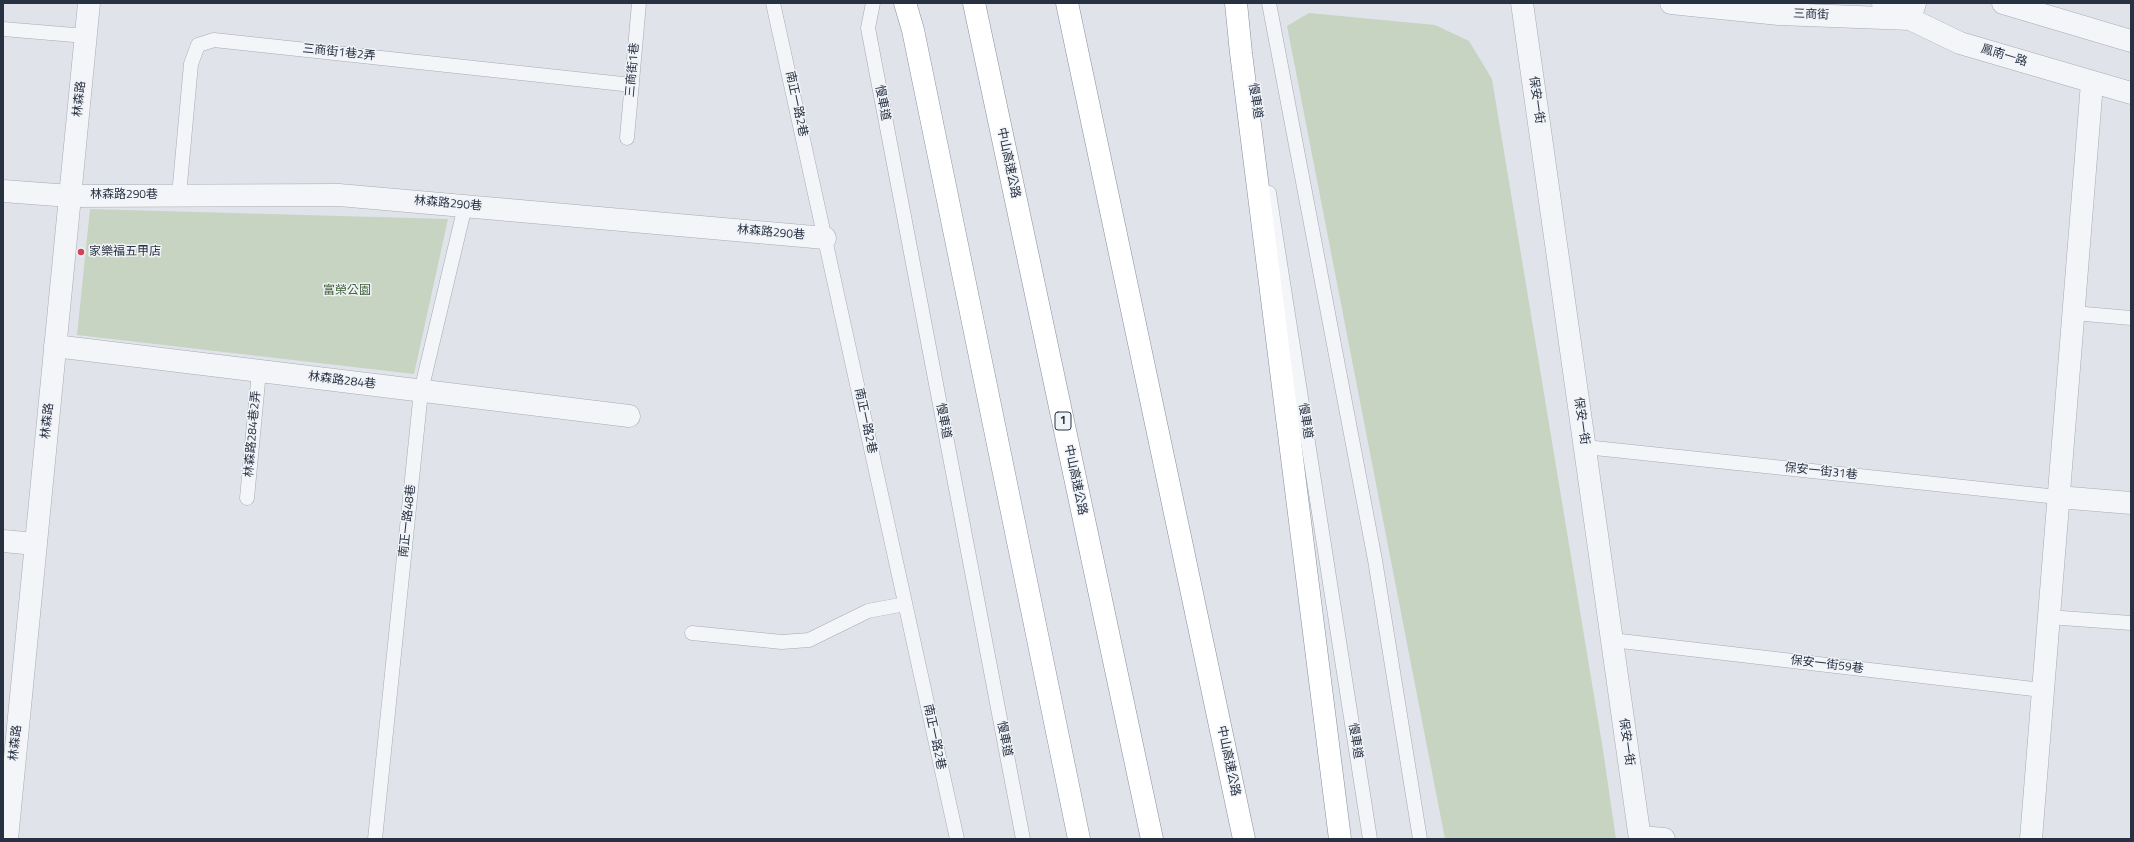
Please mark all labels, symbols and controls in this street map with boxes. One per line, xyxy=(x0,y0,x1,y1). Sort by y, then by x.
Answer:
street label: 三商街 xyxy=(1793,7,1829,23)
street label: 三商街1巷2弄 xyxy=(302,42,376,64)
street label: 三商街1巷 xyxy=(623,42,643,98)
street label: 鳳南一路 xyxy=(1979,42,2029,70)
street label: 南正一路2巷 xyxy=(782,70,810,138)
street label: 保安一街 xyxy=(1526,75,1546,125)
street label: 林森路 xyxy=(71,80,89,118)
street label: 慢車道 xyxy=(1245,82,1265,120)
street label: 慢車道 xyxy=(871,84,893,122)
street label: 中山高速公路 xyxy=(993,126,1023,200)
street label: 林森路290巷 xyxy=(90,188,158,202)
street label: 林森路290巷 xyxy=(413,194,483,214)
street label: 林森路290巷 xyxy=(736,223,806,243)
place label: 家樂福五甲店 xyxy=(89,245,161,259)
marker: 家樂福五甲店 xyxy=(76,247,86,257)
park label: 富榮公園 xyxy=(323,284,371,298)
street label: 林森路284巷 xyxy=(307,370,377,392)
street label: 南正一路2巷 xyxy=(851,387,879,455)
street label: 林森路284巷2弄 xyxy=(242,390,264,478)
street label: 保安一街 xyxy=(1571,396,1591,446)
street label: 林森路 xyxy=(39,402,57,440)
street label: 慢車道 xyxy=(932,402,954,440)
street label: 慢車道 xyxy=(1295,402,1315,440)
road number: 1 xyxy=(1055,412,1071,430)
street label: 中山高速公路 xyxy=(1060,443,1090,517)
street label: 保安一街31巷 xyxy=(1784,461,1858,483)
street label: 南正一路48巷 xyxy=(397,484,419,558)
street label: 保安一街59巷 xyxy=(1790,653,1864,677)
street label: 南正一路2巷 xyxy=(920,703,948,771)
street label: 保安一街 xyxy=(1616,717,1636,767)
street label: 慢車道 xyxy=(993,720,1015,758)
street label: 慢車道 xyxy=(1345,722,1365,760)
street label: 林森路 xyxy=(7,724,25,762)
street label: 中山高速公路 xyxy=(1213,724,1243,798)

